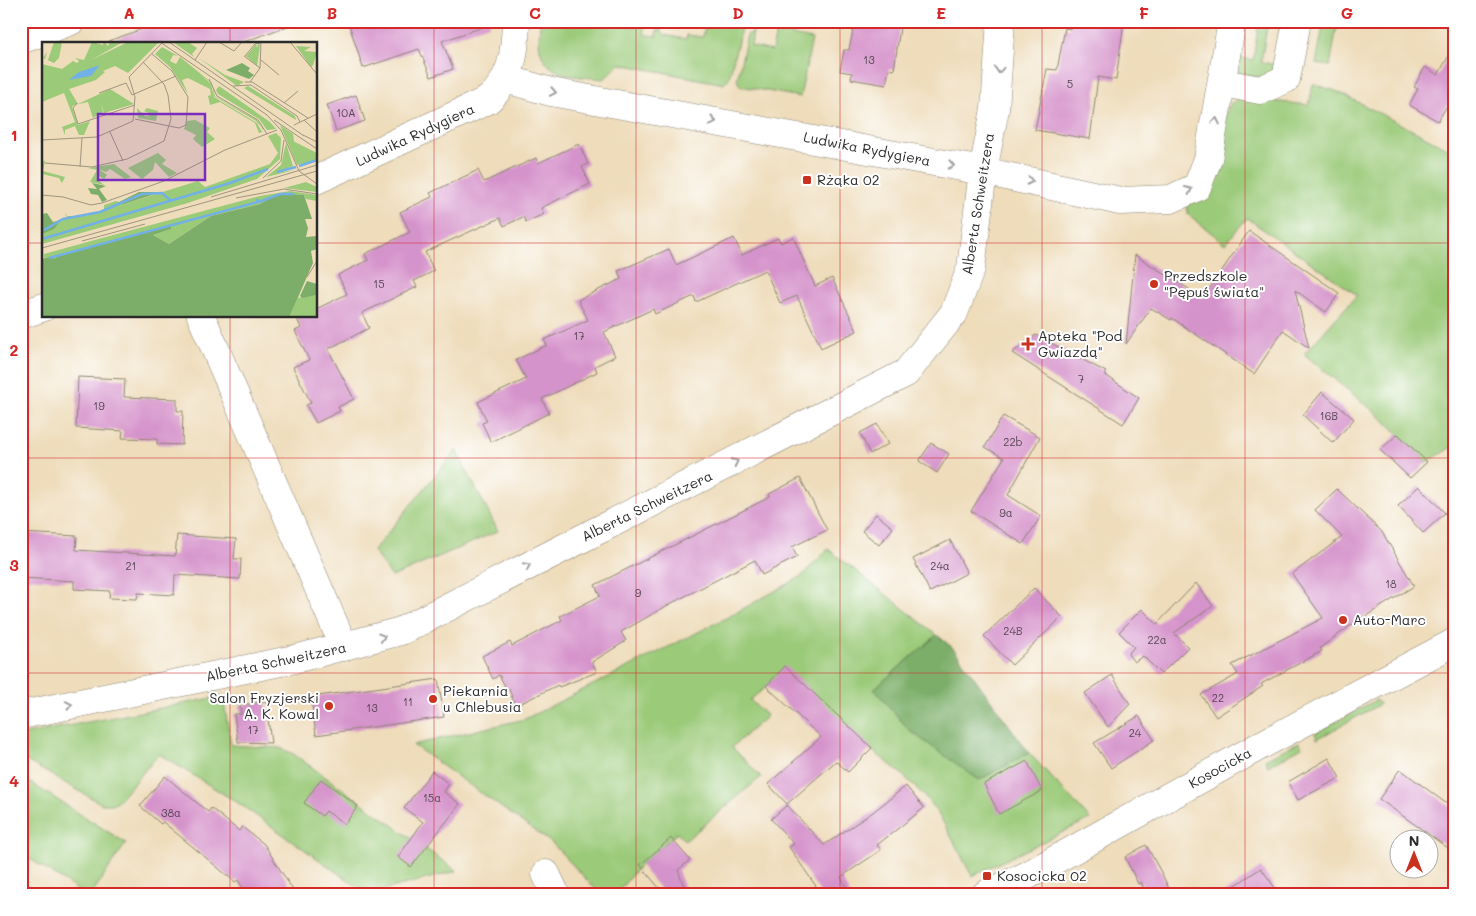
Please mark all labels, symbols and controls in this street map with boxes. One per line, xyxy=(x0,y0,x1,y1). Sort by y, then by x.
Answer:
text: A xyxy=(123,2,135,23)
text: B xyxy=(327,2,337,23)
text: C xyxy=(529,2,541,23)
text: D xyxy=(732,2,744,23)
text: E xyxy=(936,2,946,23)
text: F xyxy=(1139,2,1149,23)
text: G xyxy=(1341,2,1353,23)
inset map xyxy=(42,42,318,318)
house number: 13 xyxy=(863,52,875,67)
one-way arrow xyxy=(993,66,1004,74)
house number: 5 xyxy=(1067,76,1073,91)
one-way arrow xyxy=(549,86,557,97)
street label: Ludwika Rydygiera xyxy=(352,99,477,170)
house number: 10A xyxy=(336,105,356,120)
one-way arrow xyxy=(708,116,717,126)
one-way arrow xyxy=(1210,117,1221,126)
text: 1 xyxy=(10,124,18,145)
street label: Ludwika Rydygiera xyxy=(802,127,932,170)
street label: Alberta Schweitzera xyxy=(957,132,998,276)
one-way arrow xyxy=(947,160,956,170)
place label: Rżąka 02 xyxy=(817,170,880,189)
marker: Rżąka 02 xyxy=(801,174,813,186)
one-way arrow xyxy=(1026,176,1035,186)
one-way arrow xyxy=(1184,186,1193,197)
place label: Przedszkole "Pępuś świata" xyxy=(1164,266,1264,301)
house number: 15 xyxy=(373,276,385,291)
marker: Przedszkole "Pępuś świata" xyxy=(1148,278,1160,290)
place label: Apteka "Pod Gwiazdą" xyxy=(1038,326,1123,361)
house number: 17 xyxy=(573,328,585,343)
marker: Apteka "Pod Gwiazdą" xyxy=(1022,338,1034,350)
text: 2 xyxy=(10,339,19,360)
house number: 7 xyxy=(1078,371,1084,386)
house number: 19 xyxy=(93,398,105,413)
house number: 16B xyxy=(1320,408,1338,423)
house number: 22b xyxy=(1003,434,1023,449)
one-way arrow xyxy=(730,458,739,468)
street label: Alberta Schweitzera xyxy=(578,466,715,546)
house number: 9a xyxy=(999,505,1013,520)
text: 3 xyxy=(9,554,19,575)
house number: 21 xyxy=(125,558,137,573)
house number: 24a xyxy=(930,558,950,573)
one-way arrow xyxy=(522,562,531,572)
house number: 18 xyxy=(1385,576,1397,591)
house number: 9 xyxy=(635,585,642,600)
place label: Auto-Marc xyxy=(1353,610,1426,629)
marker: Auto-Marc xyxy=(1337,614,1349,626)
house number: 24B xyxy=(1003,623,1023,638)
house number: 22a xyxy=(1147,632,1167,647)
one-way arrow xyxy=(377,633,385,643)
street label: Alberta Schweitzera xyxy=(204,637,348,686)
place label: Piekarnia u Chlebusia xyxy=(443,681,522,716)
place label: Salon Fryzjerski A. K. Kowal xyxy=(209,688,319,723)
house number: 22 xyxy=(1212,690,1224,705)
marker: Piekarnia u Chlebusia xyxy=(427,693,439,705)
house number: 11 xyxy=(403,694,413,709)
one-way arrow xyxy=(65,700,73,711)
marker: Salon Fryzjerski A. K. Kowal xyxy=(323,700,335,712)
house number: 13 xyxy=(366,700,378,715)
house number: 17 xyxy=(247,722,259,737)
house number: 24 xyxy=(1129,725,1142,740)
street label: Kosocicka xyxy=(1185,743,1254,793)
text: 4 xyxy=(9,770,19,791)
house number: 15a xyxy=(423,790,441,805)
house number: 38a xyxy=(161,805,181,820)
north arrow xyxy=(1388,828,1438,878)
text: N xyxy=(1409,831,1419,850)
place label: Kosocicka 02 xyxy=(997,866,1087,885)
marker: Kosocicka 02 xyxy=(981,870,993,882)

